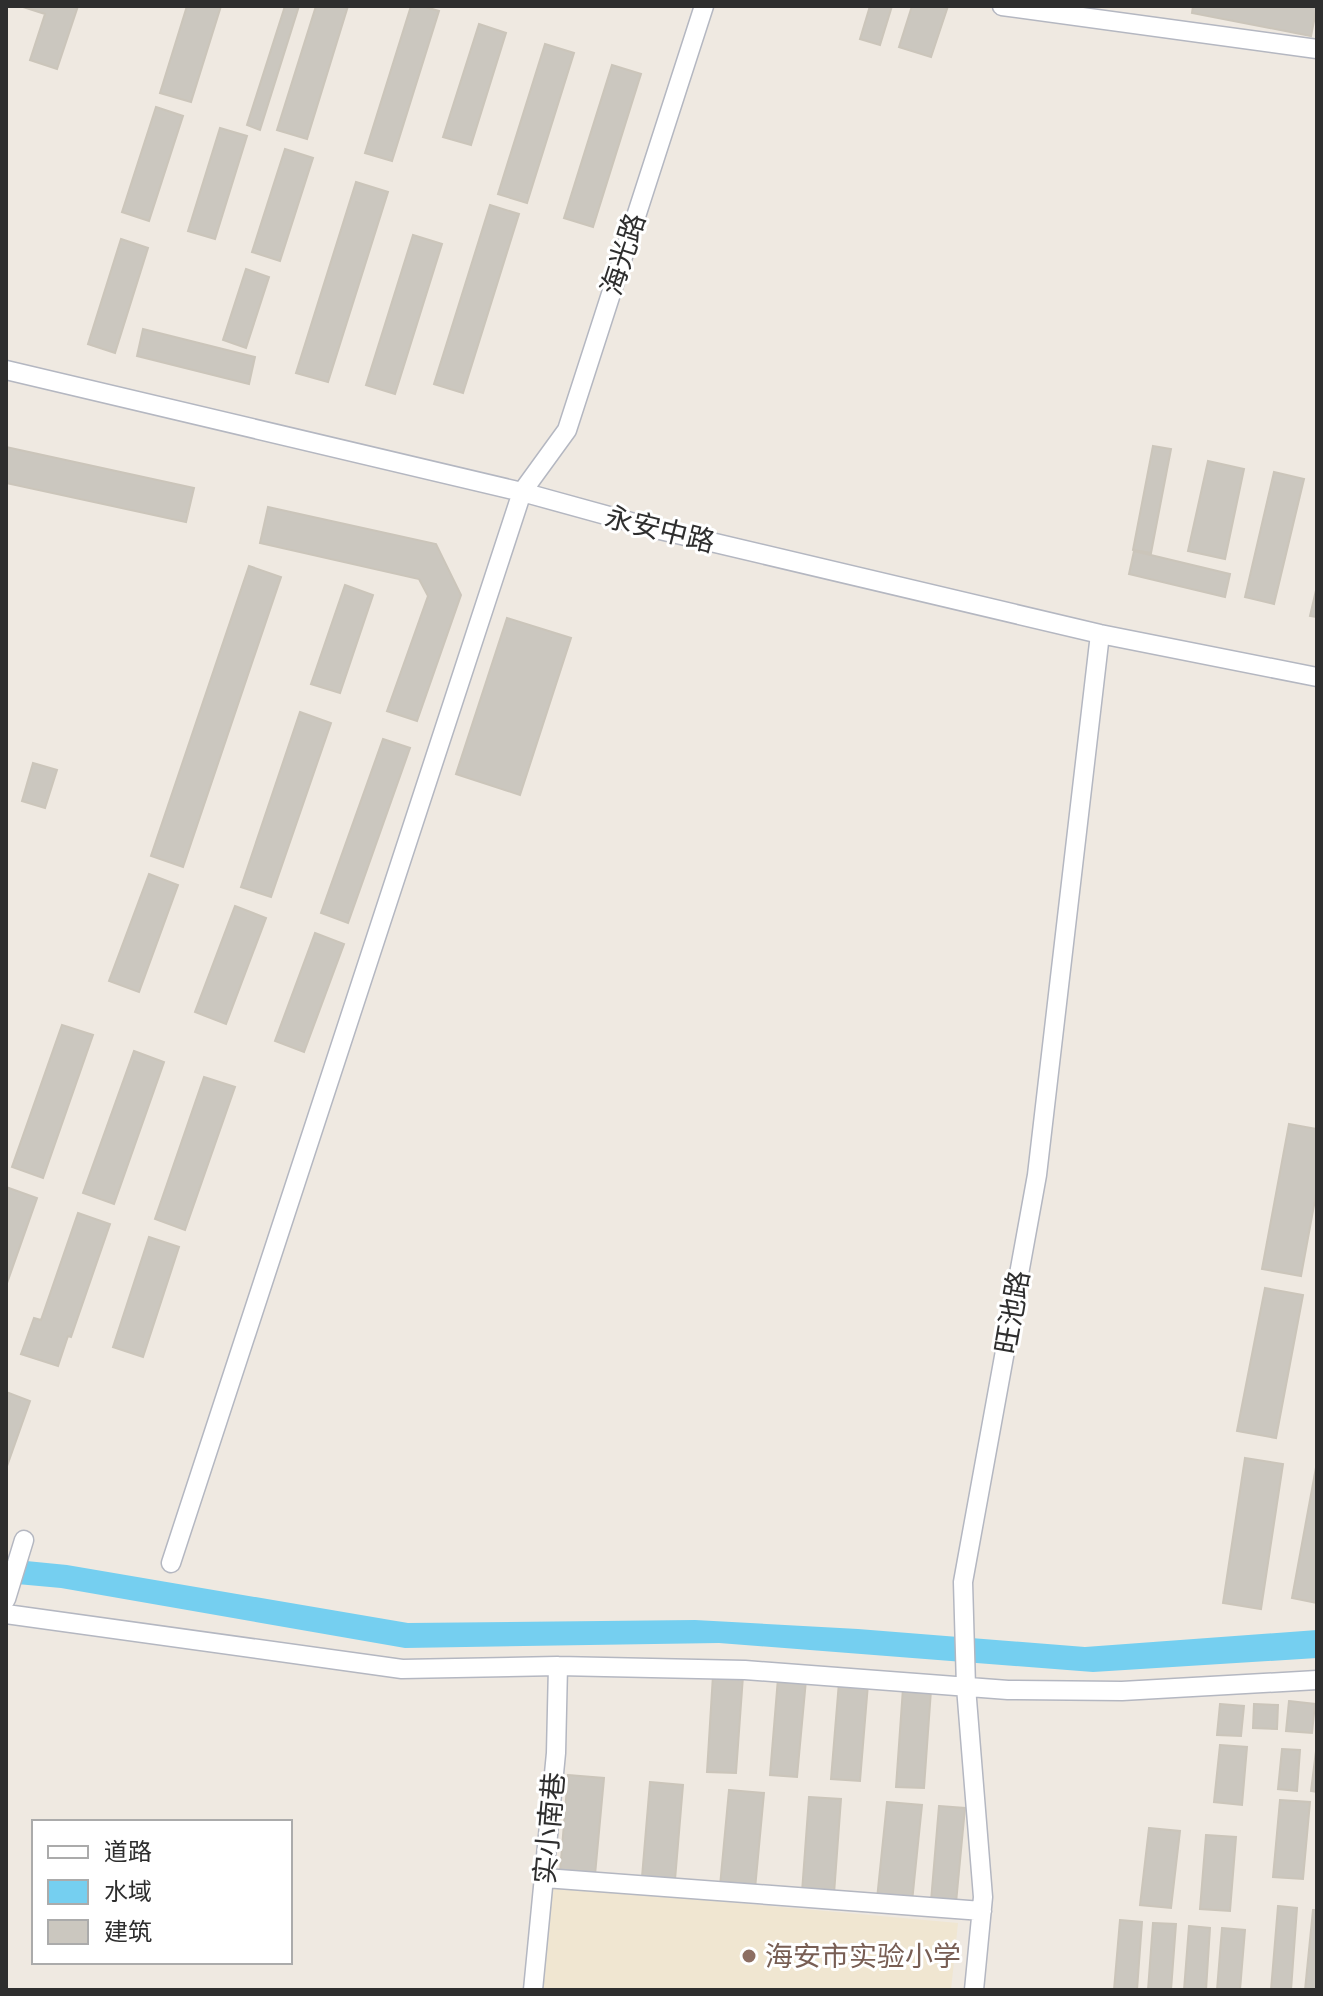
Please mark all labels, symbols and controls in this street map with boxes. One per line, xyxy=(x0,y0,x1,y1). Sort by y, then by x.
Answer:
street label: 海光路 xyxy=(595,209,652,299)
street label: 永安中路 xyxy=(602,500,718,559)
street label: 旺池路 xyxy=(989,1268,1036,1356)
street label: 实小南巷 xyxy=(528,1771,571,1885)
legend xyxy=(32,1820,292,1964)
text: 道路 xyxy=(104,1837,152,1866)
text: 水域 xyxy=(104,1877,152,1906)
text: 建筑 xyxy=(104,1917,152,1946)
place label: 海安市实验小学 xyxy=(765,1940,961,1973)
marker: 海安市实验小学 xyxy=(740,1947,758,1965)

